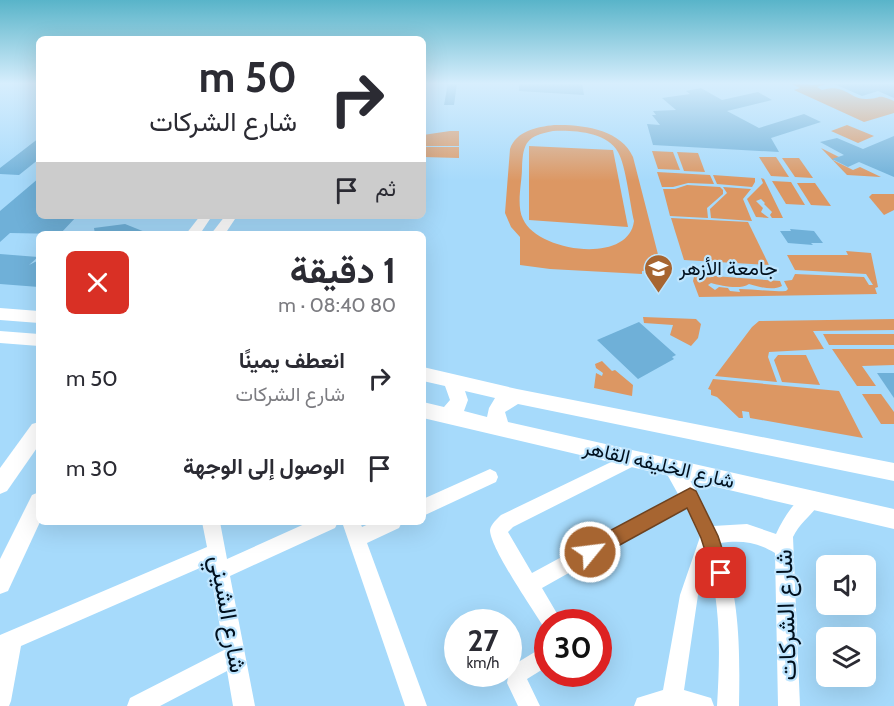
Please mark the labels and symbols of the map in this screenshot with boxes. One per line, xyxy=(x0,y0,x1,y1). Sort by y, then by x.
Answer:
school or university icon: جامعة الأزهر xyxy=(642,252,674,294)
place label: جامعة الأزهر xyxy=(678,256,778,281)
street label: شارع الخليفه القاهر xyxy=(580,435,737,495)
position arrow xyxy=(558,520,622,584)
pin xyxy=(695,547,746,598)
street label: شارع الشركات xyxy=(769,549,804,681)
street label: شارع الشيني xyxy=(199,553,253,676)
speed limit sign: 30 xyxy=(534,609,612,687)

